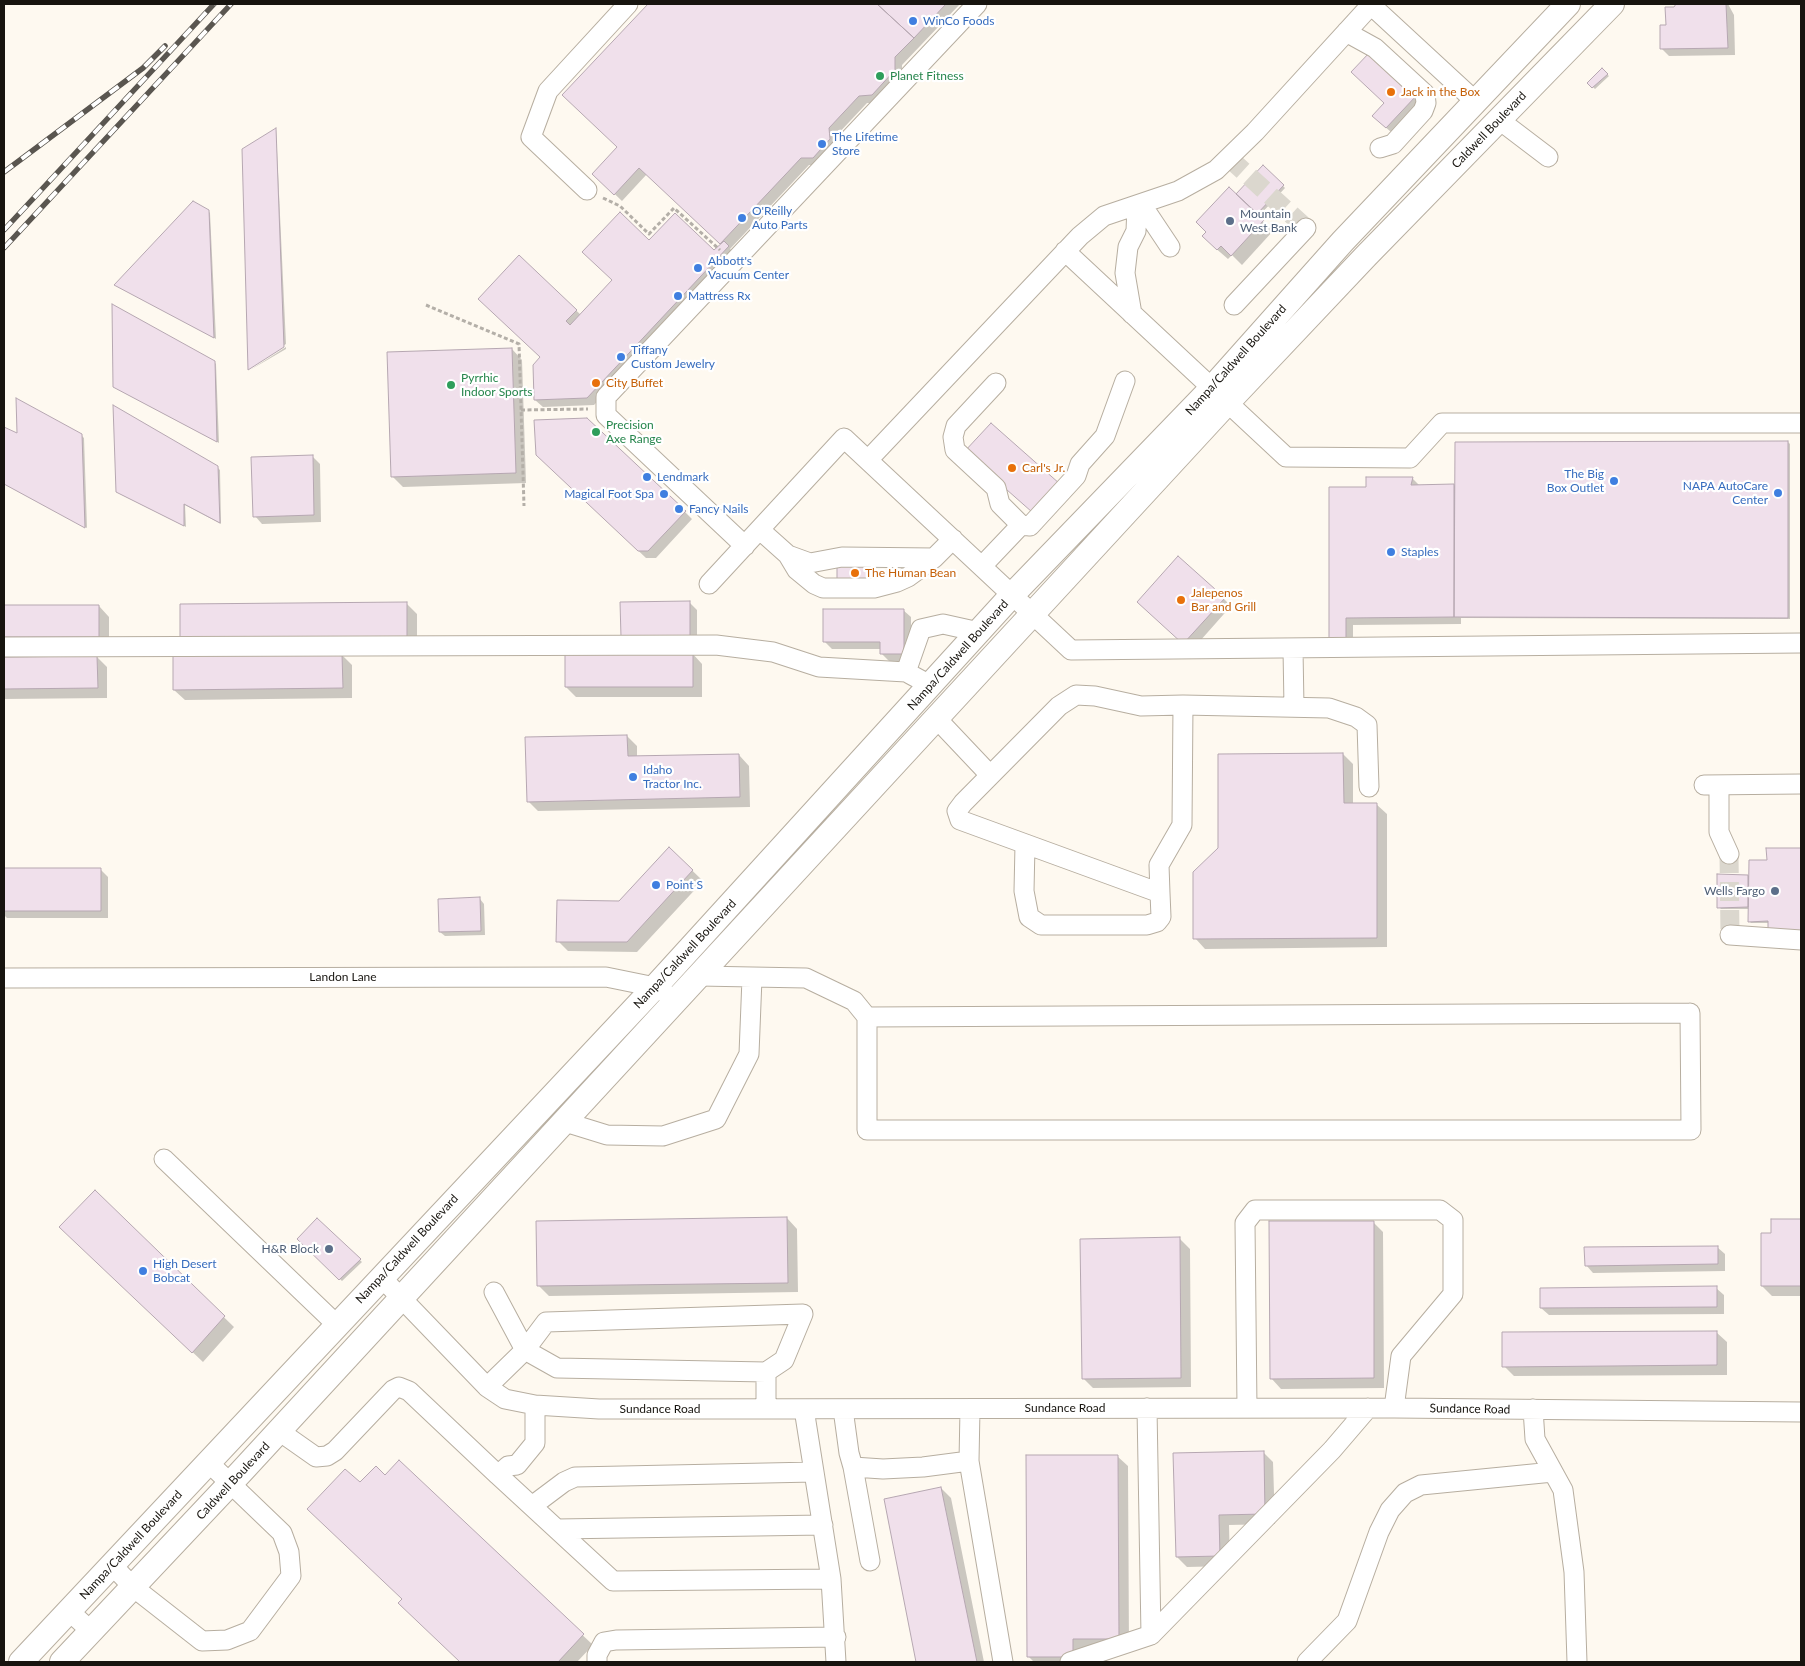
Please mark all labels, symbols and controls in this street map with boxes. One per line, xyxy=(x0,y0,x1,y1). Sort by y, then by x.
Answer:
place label: WinCo Foods xyxy=(923,14,994,28)
marker: WinCo Foods xyxy=(907,15,919,27)
place label: Planet Fitness xyxy=(890,69,964,83)
marker: Planet Fitness xyxy=(874,70,886,82)
place label: Jack in the Box xyxy=(1401,85,1480,99)
marker: Jack in the Box xyxy=(1385,86,1397,98)
street label: Caldwell Boulevard xyxy=(1449,89,1529,171)
place label: The Lifetime Store xyxy=(832,130,898,158)
marker: The Lifetime Store xyxy=(816,138,828,150)
place label: O'Reilly Auto Parts xyxy=(752,204,808,232)
place label: Mountain West Bank xyxy=(1240,207,1297,235)
marker: O'Reilly Auto Parts xyxy=(736,212,748,224)
marker: Mountain West Bank xyxy=(1224,215,1236,227)
place label: Abbott's Vacuum Center xyxy=(708,254,789,282)
marker: Abbott's Vacuum Center xyxy=(692,262,704,274)
place label: Mattress Rx xyxy=(688,289,750,303)
marker: Mattress Rx xyxy=(672,290,684,302)
street label: Nampa/Caldwell Boulevard xyxy=(1183,302,1289,418)
place label: Tiffany Custom Jewelry xyxy=(631,343,715,371)
marker: Tiffany Custom Jewelry xyxy=(615,351,627,363)
place label: Pyrrhic Indoor Sports xyxy=(461,371,533,399)
place label: City Buffet xyxy=(606,376,663,390)
marker: City Buffet xyxy=(590,377,602,389)
marker: Pyrrhic Indoor Sports xyxy=(445,379,457,391)
place label: Precision Axe Range xyxy=(606,418,662,446)
marker: Precision Axe Range xyxy=(590,426,602,438)
place label: Carl's Jr. xyxy=(1022,461,1065,475)
marker: Carl's Jr. xyxy=(1006,462,1018,474)
place label: The Big Box Outlet xyxy=(1547,467,1604,495)
place label: Lendmark xyxy=(657,470,709,484)
marker: Lendmark xyxy=(641,471,653,483)
marker: The Big Box Outlet xyxy=(1608,475,1620,487)
place label: NAPA AutoCare Center xyxy=(1683,479,1768,507)
place label: Magical Foot Spa xyxy=(564,487,654,501)
marker: NAPA AutoCare Center xyxy=(1772,487,1784,499)
marker: Magical Foot Spa xyxy=(658,488,670,500)
place label: Fancy Nails xyxy=(689,502,748,516)
marker: Fancy Nails xyxy=(673,503,685,515)
place label: Staples xyxy=(1401,545,1439,559)
marker: Staples xyxy=(1385,546,1397,558)
place label: The Human Bean xyxy=(865,566,956,580)
marker: The Human Bean xyxy=(849,567,861,579)
place label: Jalepenos Bar and Grill xyxy=(1191,586,1256,614)
marker: Jalepenos Bar and Grill xyxy=(1175,594,1187,606)
street label: Nampa/Caldwell Boulevard xyxy=(905,597,1011,713)
place label: Idaho Tractor Inc. xyxy=(643,763,702,791)
marker: Idaho Tractor Inc. xyxy=(627,771,639,783)
place label: Point S xyxy=(666,878,703,892)
marker: Point S xyxy=(650,879,662,891)
place label: Wells Fargo xyxy=(1704,884,1765,898)
marker: Wells Fargo xyxy=(1769,885,1781,897)
street label: Nampa/Caldwell Boulevard xyxy=(631,896,739,1012)
street label: Landon Lane xyxy=(309,970,377,984)
street label: Nampa/Caldwell Boulevard xyxy=(353,1191,461,1307)
place label: H&R Block xyxy=(262,1242,319,1256)
marker: H&R Block xyxy=(323,1243,335,1255)
place label: High Desert Bobcat xyxy=(153,1257,217,1285)
marker: High Desert Bobcat xyxy=(137,1265,149,1277)
street label: Sundance Road xyxy=(1025,1401,1105,1415)
street label: Sundance Road xyxy=(1429,1401,1511,1417)
street label: Sundance Road xyxy=(620,1402,700,1416)
street label: Caldwell Boulevard xyxy=(193,1439,273,1523)
street label: Nampa/Caldwell Boulevard xyxy=(77,1487,185,1603)

